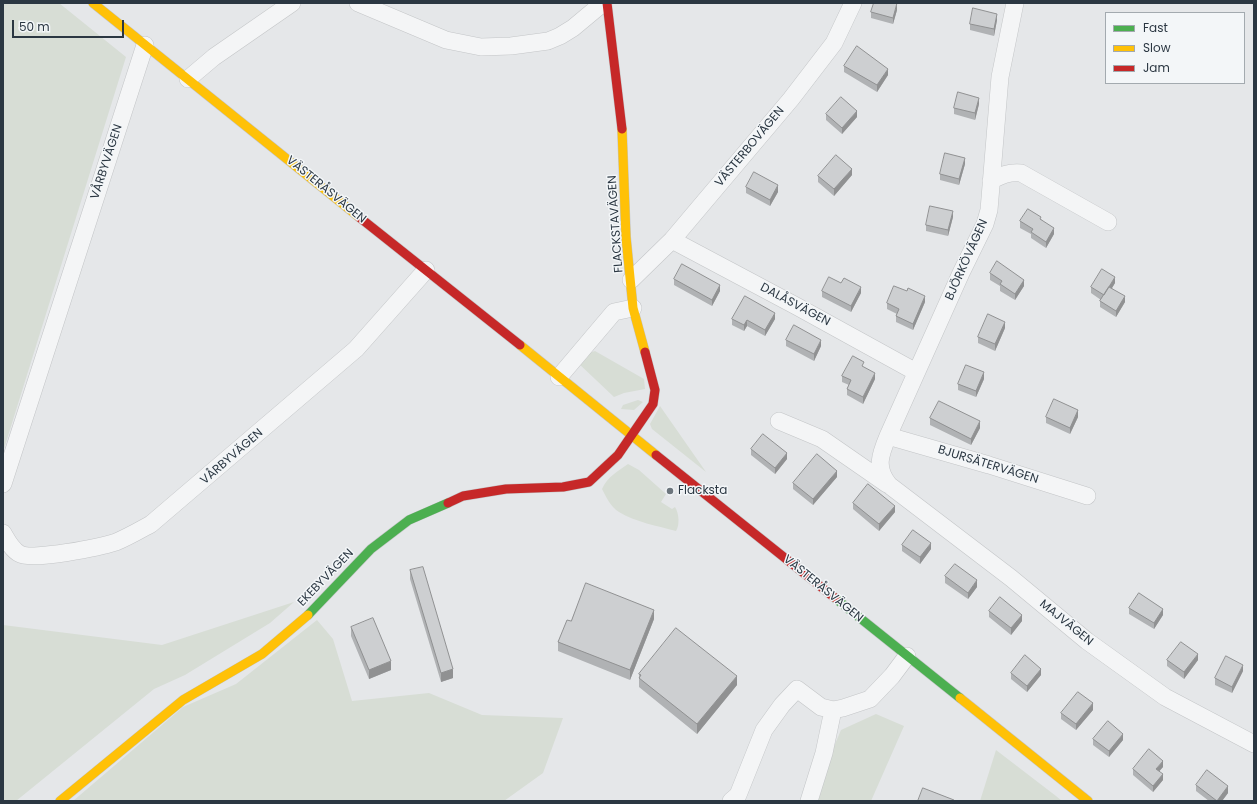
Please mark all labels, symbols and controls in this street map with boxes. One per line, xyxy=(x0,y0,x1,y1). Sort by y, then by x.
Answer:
scale bar xyxy=(14,12,126,38)
legend xyxy=(1105,12,1245,84)
text: 50 m xyxy=(19,18,50,35)
text: Fast xyxy=(1143,19,1168,36)
text: Slow xyxy=(1143,39,1171,56)
text: Jam xyxy=(1143,59,1170,76)
street label: VÄSTERBOVÄGEN xyxy=(712,104,788,190)
street label: VÅRBYVÄGEN xyxy=(88,123,126,201)
street label: VÄSTERÅSVÄGEN xyxy=(283,153,369,227)
street label: FLACKSTAVÄGEN xyxy=(605,175,627,273)
street label: BJÖRKÖVÄGEN xyxy=(943,217,991,303)
street label: DALÅSVÄGEN xyxy=(758,281,832,329)
street label: VÅRBYVÄGEN xyxy=(198,426,266,488)
street label: BJURSÄTERVÄGEN xyxy=(936,443,1040,487)
place label: Flacksta xyxy=(678,484,727,498)
marker: Flacksta xyxy=(665,486,675,496)
street label: EKEBYVÄGEN xyxy=(295,546,357,610)
street label: VÄSTERÅSVÄGEN xyxy=(780,552,866,626)
street label: MAJVÄGEN xyxy=(1036,597,1096,649)

